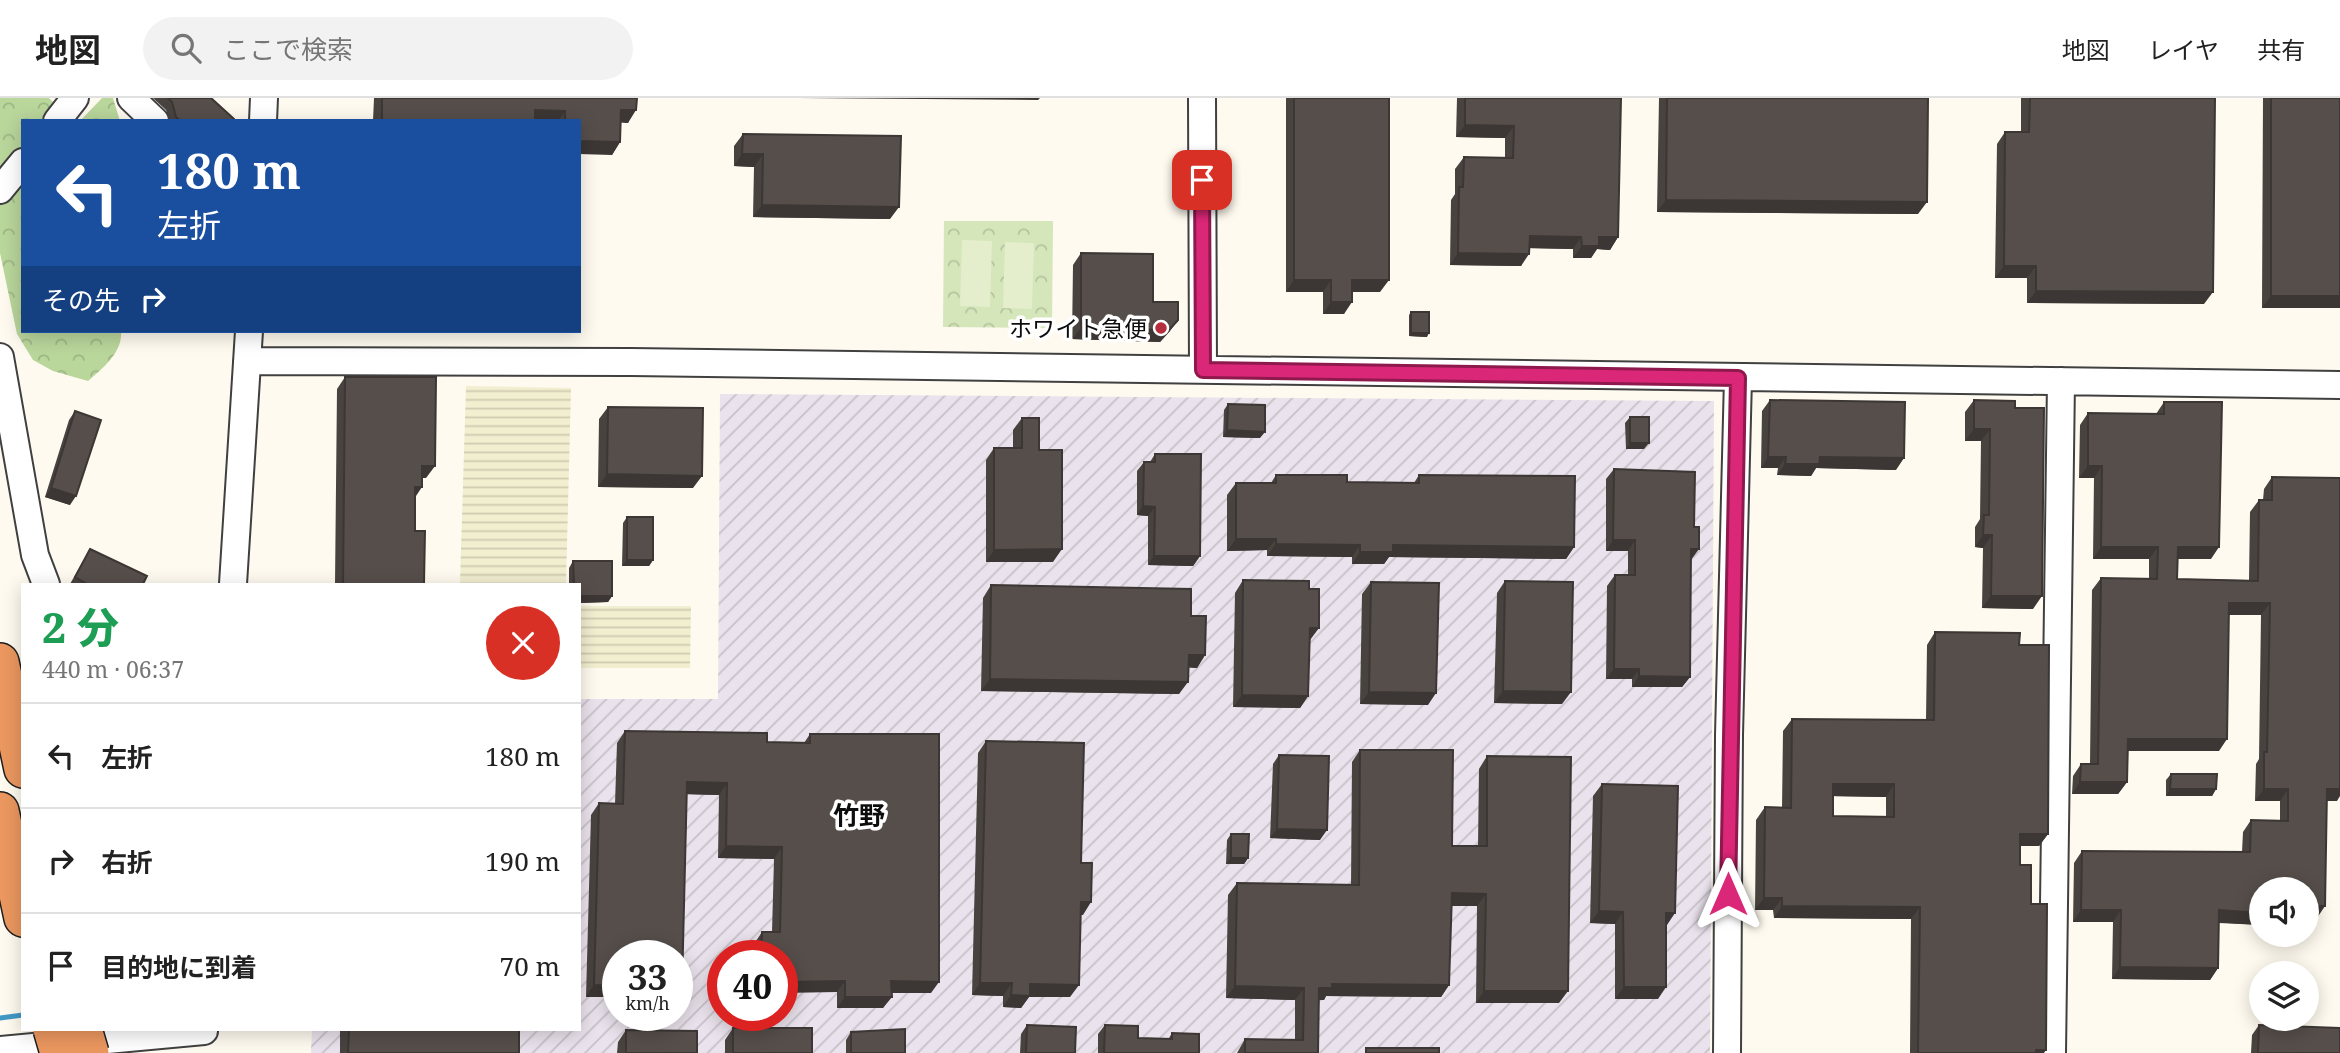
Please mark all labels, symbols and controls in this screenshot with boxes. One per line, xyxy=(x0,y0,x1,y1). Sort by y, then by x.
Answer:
search box xyxy=(143,17,633,80)
text: 地図 xyxy=(35,27,101,72)
icon: search xyxy=(167,29,205,67)
text: ここで検索 xyxy=(223,31,353,67)
text: 地図 xyxy=(2062,33,2110,66)
text: レイヤ xyxy=(2148,33,2219,66)
text: 共有 xyxy=(2257,33,2305,66)
text: 180 m xyxy=(157,137,301,203)
icon: left xyxy=(42,147,133,238)
pin xyxy=(1172,150,1232,210)
icon: arrive xyxy=(1183,161,1221,199)
text: 左折 xyxy=(157,203,221,246)
icon: right xyxy=(134,280,172,318)
text: その先 xyxy=(42,282,120,318)
place label: ホワイト急便 xyxy=(1009,312,1147,344)
marker: ホワイト急便 xyxy=(1153,320,1169,336)
text: 2 分 xyxy=(42,598,119,655)
button: close xyxy=(486,606,560,680)
text: 440 m · 06:37 xyxy=(42,653,184,685)
icon: left xyxy=(42,737,80,775)
text: 180 m xyxy=(485,738,560,774)
text: 左折 xyxy=(101,739,153,775)
district label: 竹野 xyxy=(833,797,885,833)
icon: right xyxy=(42,842,80,880)
text: 190 m xyxy=(485,843,560,879)
text: 右折 xyxy=(101,844,153,880)
position arrow xyxy=(1691,857,1765,931)
map controls xyxy=(2249,877,2319,1031)
button: sound xyxy=(2249,877,2319,947)
speed limit sign: 40 xyxy=(707,940,798,1031)
icon: arrive xyxy=(42,947,80,985)
text: 70 m xyxy=(500,948,560,984)
text: 目的地に到着 xyxy=(101,949,257,985)
text: 33 xyxy=(628,953,667,1000)
button: layers xyxy=(2249,961,2319,1031)
text: km/h xyxy=(625,991,670,1015)

